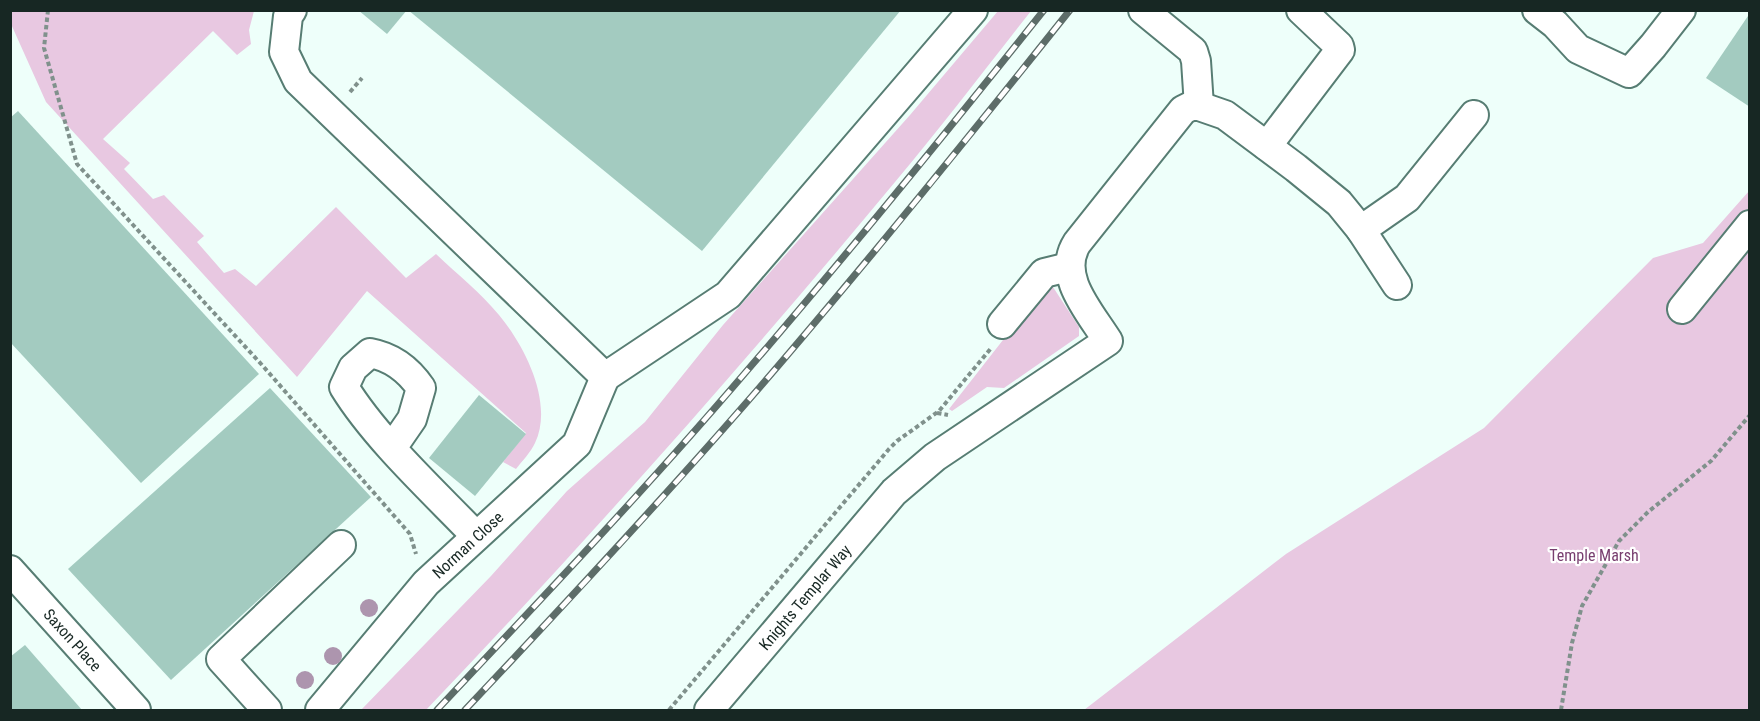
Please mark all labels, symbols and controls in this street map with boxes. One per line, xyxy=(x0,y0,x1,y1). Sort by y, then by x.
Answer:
street label: Norman Close xyxy=(428,507,507,582)
street label: Knights Templar Way xyxy=(755,540,855,654)
park label: Temple Marsh xyxy=(1549,546,1639,565)
street label: Saxon Place xyxy=(40,605,106,675)

